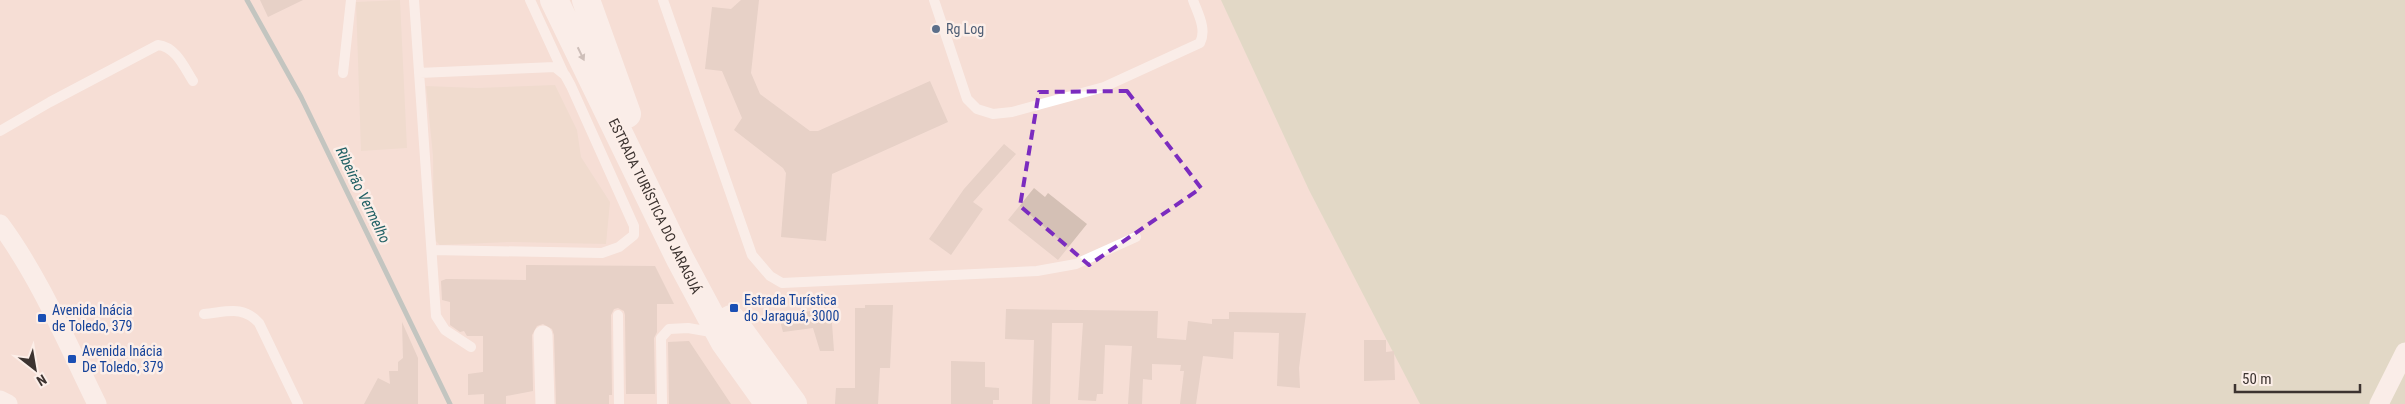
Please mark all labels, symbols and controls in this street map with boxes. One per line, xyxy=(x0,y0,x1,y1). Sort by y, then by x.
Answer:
place label: Rg Log xyxy=(946,21,984,37)
marker: Rg Log xyxy=(930,23,942,35)
one-way arrow xyxy=(577,47,585,61)
street label: ESTRADA TURÍSTICA DO JARAGUÁ xyxy=(606,115,705,296)
water label: Ribeirão Vermelho xyxy=(332,144,394,246)
place label: Estrada Turística do Jaraguá, 3000 xyxy=(744,292,839,324)
place label: Avenida Inácia de Toledo, 379 xyxy=(52,302,133,334)
marker: Estrada Turística do Jaraguá, 3000 xyxy=(728,302,740,314)
marker: Avenida Inácia de Toledo, 379 xyxy=(36,312,48,324)
place label: Avenida Inácia De Toledo, 379 xyxy=(82,343,164,375)
north arrow xyxy=(10,344,60,394)
marker: Avenida Inácia De Toledo, 379 xyxy=(66,353,78,365)
scale bar xyxy=(2235,362,2360,394)
text: 50 m xyxy=(2242,370,2272,388)
text: N xyxy=(34,371,49,389)

